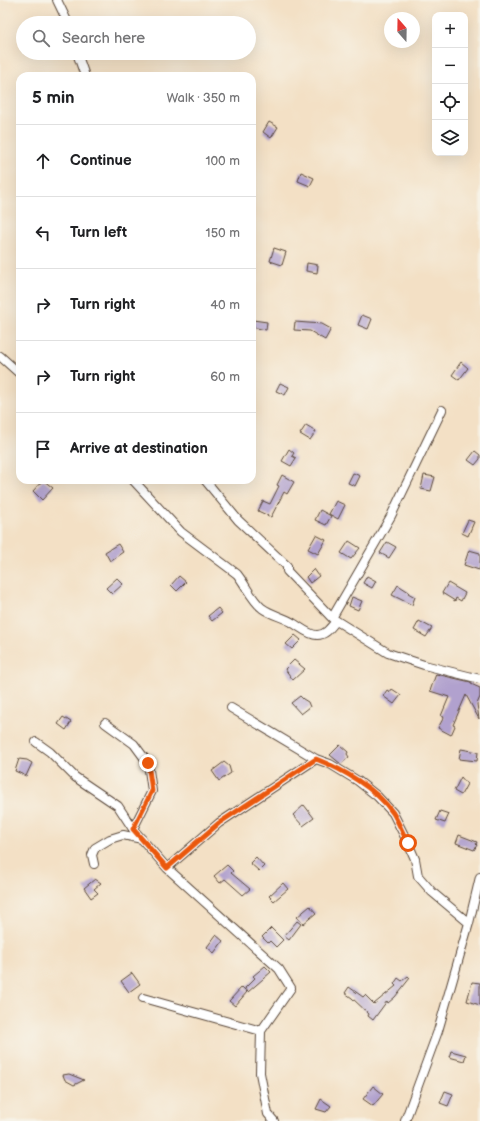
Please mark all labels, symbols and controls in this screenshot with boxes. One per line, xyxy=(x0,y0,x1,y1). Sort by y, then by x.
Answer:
north arrow xyxy=(384,12,420,48)
map controls xyxy=(432,12,468,156)
button: + xyxy=(432,12,468,48)
search box xyxy=(16,16,256,60)
icon: search xyxy=(30,27,52,49)
text: Search here xyxy=(62,29,145,48)
button: − xyxy=(432,48,468,84)
button: locate xyxy=(432,84,468,120)
text: 5 min xyxy=(32,88,75,108)
text: Walk · 350 m xyxy=(166,90,240,106)
button: layers xyxy=(432,120,468,156)
icon: ahead xyxy=(32,150,54,172)
text: Continue xyxy=(70,151,132,170)
text: 100 m xyxy=(205,153,240,169)
icon: left xyxy=(32,222,54,244)
text: Turn left xyxy=(70,223,127,242)
text: 150 m xyxy=(206,225,240,241)
icon: right xyxy=(32,294,54,316)
text: Turn right xyxy=(70,295,135,314)
text: 40 m xyxy=(210,297,240,313)
icon: right xyxy=(32,366,54,388)
text: Turn right xyxy=(70,367,135,386)
text: 60 m xyxy=(210,369,240,385)
icon: arrive xyxy=(32,438,54,460)
text: Arrive at destination xyxy=(70,439,208,458)
route end xyxy=(139,754,157,772)
route start xyxy=(399,834,417,852)

